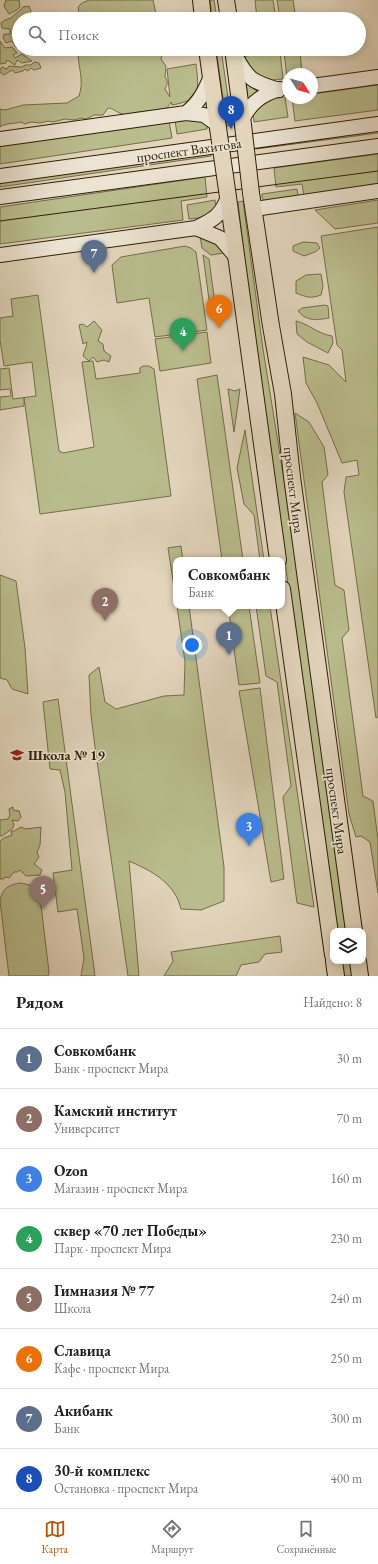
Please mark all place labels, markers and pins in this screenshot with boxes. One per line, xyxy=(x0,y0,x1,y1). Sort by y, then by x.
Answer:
pin: 8 xyxy=(218,96,244,129)
pin: 7 xyxy=(81,240,107,273)
pin: 6 xyxy=(206,295,232,328)
pin: 4 xyxy=(170,318,196,351)
pin: 2 xyxy=(92,588,118,621)
pin: 1 xyxy=(216,622,242,655)
place label: Школа № 19 xyxy=(28,746,105,764)
school or university icon: Школа № 19 xyxy=(9,747,25,763)
pin: 3 xyxy=(236,813,262,846)
pin: 5 xyxy=(30,876,56,909)

